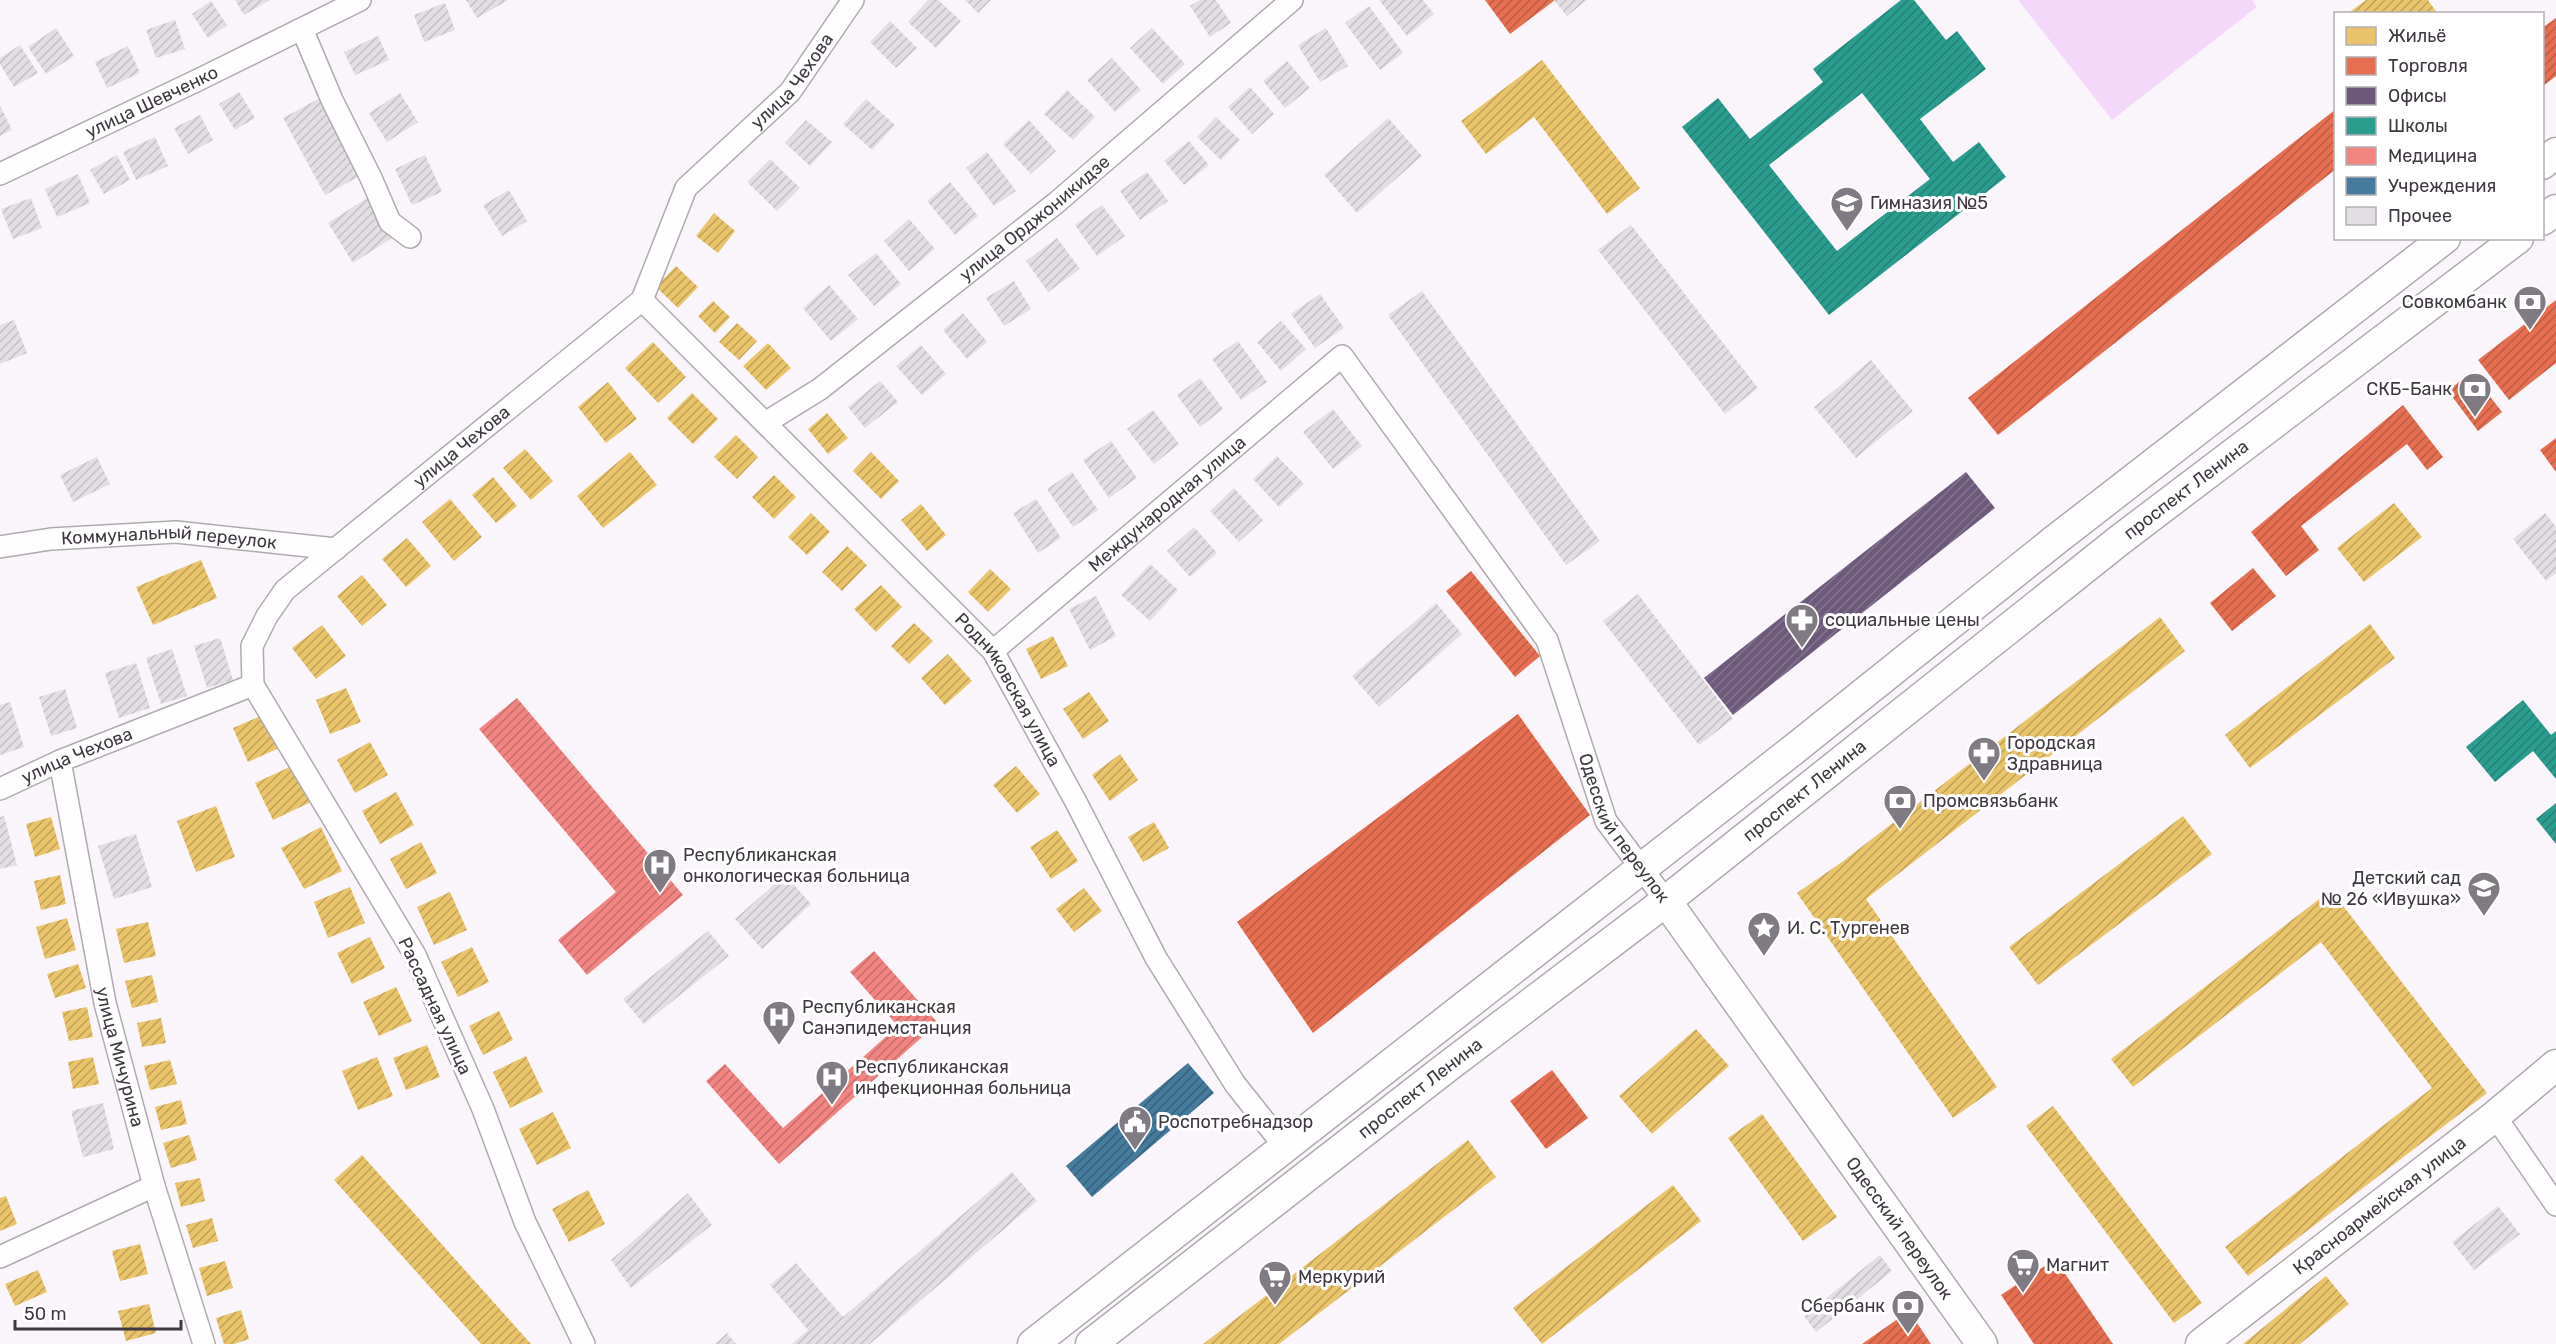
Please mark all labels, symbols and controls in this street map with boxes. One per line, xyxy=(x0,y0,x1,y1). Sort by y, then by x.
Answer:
legend xyxy=(2334,12,2544,240)
text: Жильё xyxy=(2388,25,2446,47)
street label: улица Чехова xyxy=(746,29,838,134)
text: Торговля xyxy=(2388,55,2468,77)
street label: улица Шевченко xyxy=(82,61,222,143)
text: Офисы xyxy=(2388,85,2447,107)
text: Школы xyxy=(2388,115,2448,137)
text: Медицина xyxy=(2388,145,2477,167)
street label: улица Орджоникидзе xyxy=(955,151,1114,286)
text: Учреждения xyxy=(2388,175,2496,197)
school or university icon: Гимназия №5 xyxy=(1829,185,1865,232)
place label: Гимназия №5 xyxy=(1870,192,1988,214)
text: Прочее xyxy=(2388,205,2452,227)
bank icon: Совкомбанк xyxy=(2512,284,2548,331)
place label: Совкомбанк xyxy=(2402,291,2507,313)
bank icon: СКБ-Банк xyxy=(2457,371,2493,418)
place label: СКБ-Банк xyxy=(2366,378,2452,400)
street label: улица Чехова xyxy=(409,401,514,492)
street label: Международная улица xyxy=(1084,431,1250,577)
street label: проспект Ленина xyxy=(2119,435,2253,544)
street label: Коммунальный переулок xyxy=(61,521,278,554)
pharmacy icon: социальные цены xyxy=(1784,602,1820,649)
street label: Родниковская улица xyxy=(950,608,1066,771)
place label: социальные цены xyxy=(1825,609,1980,631)
street label: улица Чехова xyxy=(18,723,136,788)
place label: Городская Здравница xyxy=(2007,732,2103,775)
street label: проспект Ленина xyxy=(1739,735,1871,846)
pharmacy icon: Городская Здравница xyxy=(1966,735,2002,782)
street label: Одесский переулок xyxy=(1574,750,1675,907)
bank icon: Промсвязьбанк xyxy=(1882,783,1918,830)
place label: Промсвязьбанк xyxy=(1923,790,2059,812)
place label: Республиканская онкологическая больница xyxy=(683,844,910,887)
hospital icon: Республиканская онкологическая больница xyxy=(642,847,678,894)
place label: Детский сад № 26 «Ивушка» xyxy=(2321,867,2461,910)
school or university icon: Детский сад № 26 «Ивушка» xyxy=(2466,870,2502,917)
place icon: И. С. Тургенев xyxy=(1746,910,1782,957)
place label: И. С. Тургенев xyxy=(1787,917,1910,939)
street label: Рассадная улица xyxy=(394,934,476,1078)
street label: улица Мичурина xyxy=(91,985,149,1129)
place label: Республиканская Санэпидемстанция xyxy=(802,996,972,1039)
hospital icon: Республиканская Санэпидемстанция xyxy=(761,999,797,1046)
street label: проспект Ленина xyxy=(1354,1033,1487,1143)
place label: Республиканская инфекционная больница xyxy=(855,1056,1071,1099)
hospital icon: Республиканская инфекционная больница xyxy=(814,1059,850,1106)
public building icon: Роспотребнадзор xyxy=(1117,1104,1153,1151)
place label: Роспотребнадзор xyxy=(1158,1111,1313,1133)
street label: Красноармейская улица xyxy=(2289,1132,2471,1279)
street label: Одесский переулок xyxy=(1841,1153,1958,1304)
supermarket icon: Магнит xyxy=(2005,1247,2041,1294)
place label: Магнит xyxy=(2046,1254,2109,1276)
supermarket icon: Меркурий xyxy=(1257,1259,1293,1306)
place label: Меркурий xyxy=(1298,1266,1385,1288)
bank icon: Сбербанк xyxy=(1890,1288,1926,1335)
scale bar xyxy=(15,1293,182,1331)
place label: Сбербанк xyxy=(1801,1295,1885,1317)
text: 50 m xyxy=(24,1303,67,1325)

